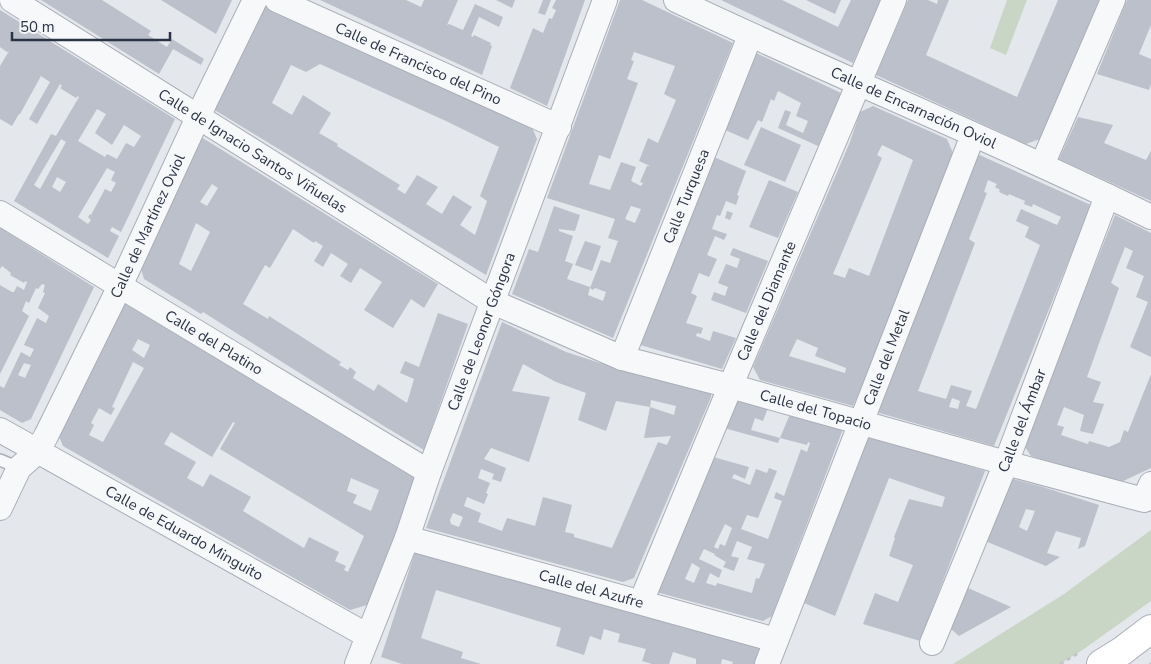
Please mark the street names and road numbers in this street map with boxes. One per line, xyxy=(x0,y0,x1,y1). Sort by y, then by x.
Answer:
street label: Calle de Francisco del Pino xyxy=(332,17,505,110)
street label: Calle de Encarnación Oviol xyxy=(827,62,1000,154)
street label: Calle de Ignacio Santos Viñuelas xyxy=(154,84,351,218)
street label: Calle Turquesa xyxy=(658,146,714,247)
street label: Calle de Martínez Oviol xyxy=(105,150,190,302)
street label: Calle del Diamante xyxy=(732,238,801,364)
street label: Calle de Leonor Góngora xyxy=(443,249,520,414)
street label: Calle del Platino xyxy=(161,305,267,380)
street label: Calle del Metal xyxy=(859,306,914,409)
street label: Calle del Ámbar xyxy=(993,365,1051,475)
street label: Calle del Topacio xyxy=(757,385,874,435)
street label: Calle de Eduardo Minguito xyxy=(101,481,267,585)
street label: Calle del Azufre xyxy=(536,565,646,613)

